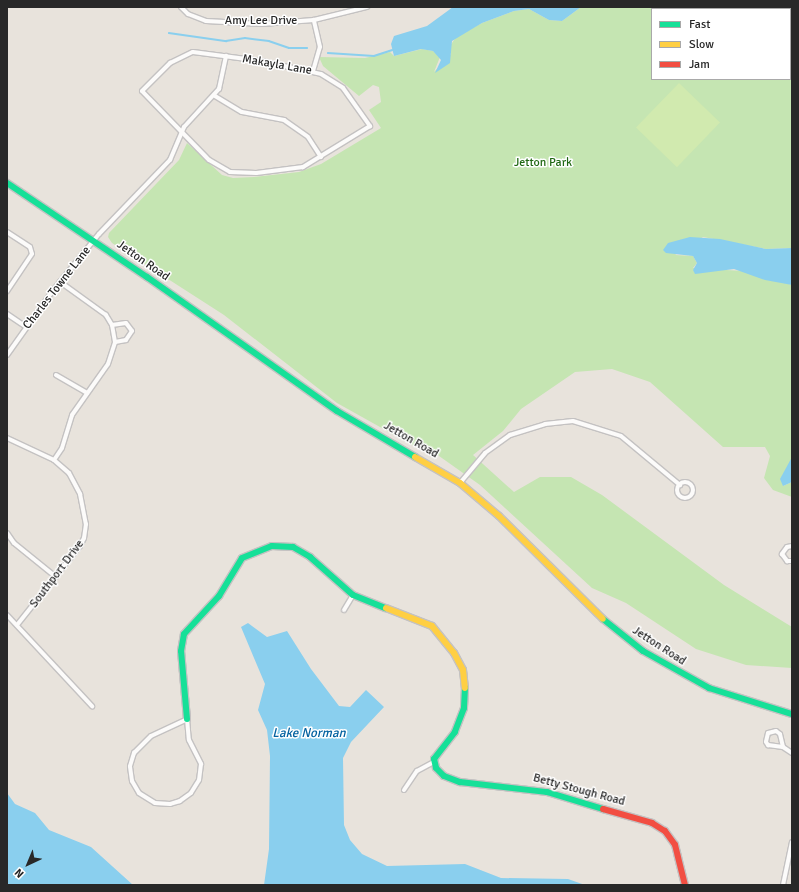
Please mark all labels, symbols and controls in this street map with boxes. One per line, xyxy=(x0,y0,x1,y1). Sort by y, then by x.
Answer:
legend xyxy=(651,8,791,80)
street label: Amy Lee Drive xyxy=(225,14,297,28)
text: Fast xyxy=(689,17,710,32)
text: Slow xyxy=(689,37,714,52)
street label: Makayla Lane xyxy=(241,52,313,78)
text: Jam xyxy=(689,57,710,72)
park label: Jetton Park xyxy=(514,156,572,170)
street label: Jetton Road xyxy=(114,238,172,284)
street label: Charles Towne Lane xyxy=(20,244,94,332)
street label: Jetton Road xyxy=(381,419,441,461)
street label: Southport Drive xyxy=(27,537,87,611)
street label: Jetton Road xyxy=(630,623,688,669)
water label: Lake Norman xyxy=(272,725,346,741)
street label: Betty Stough Road xyxy=(531,771,627,809)
north arrow xyxy=(8,844,48,884)
text: N xyxy=(12,866,27,880)

